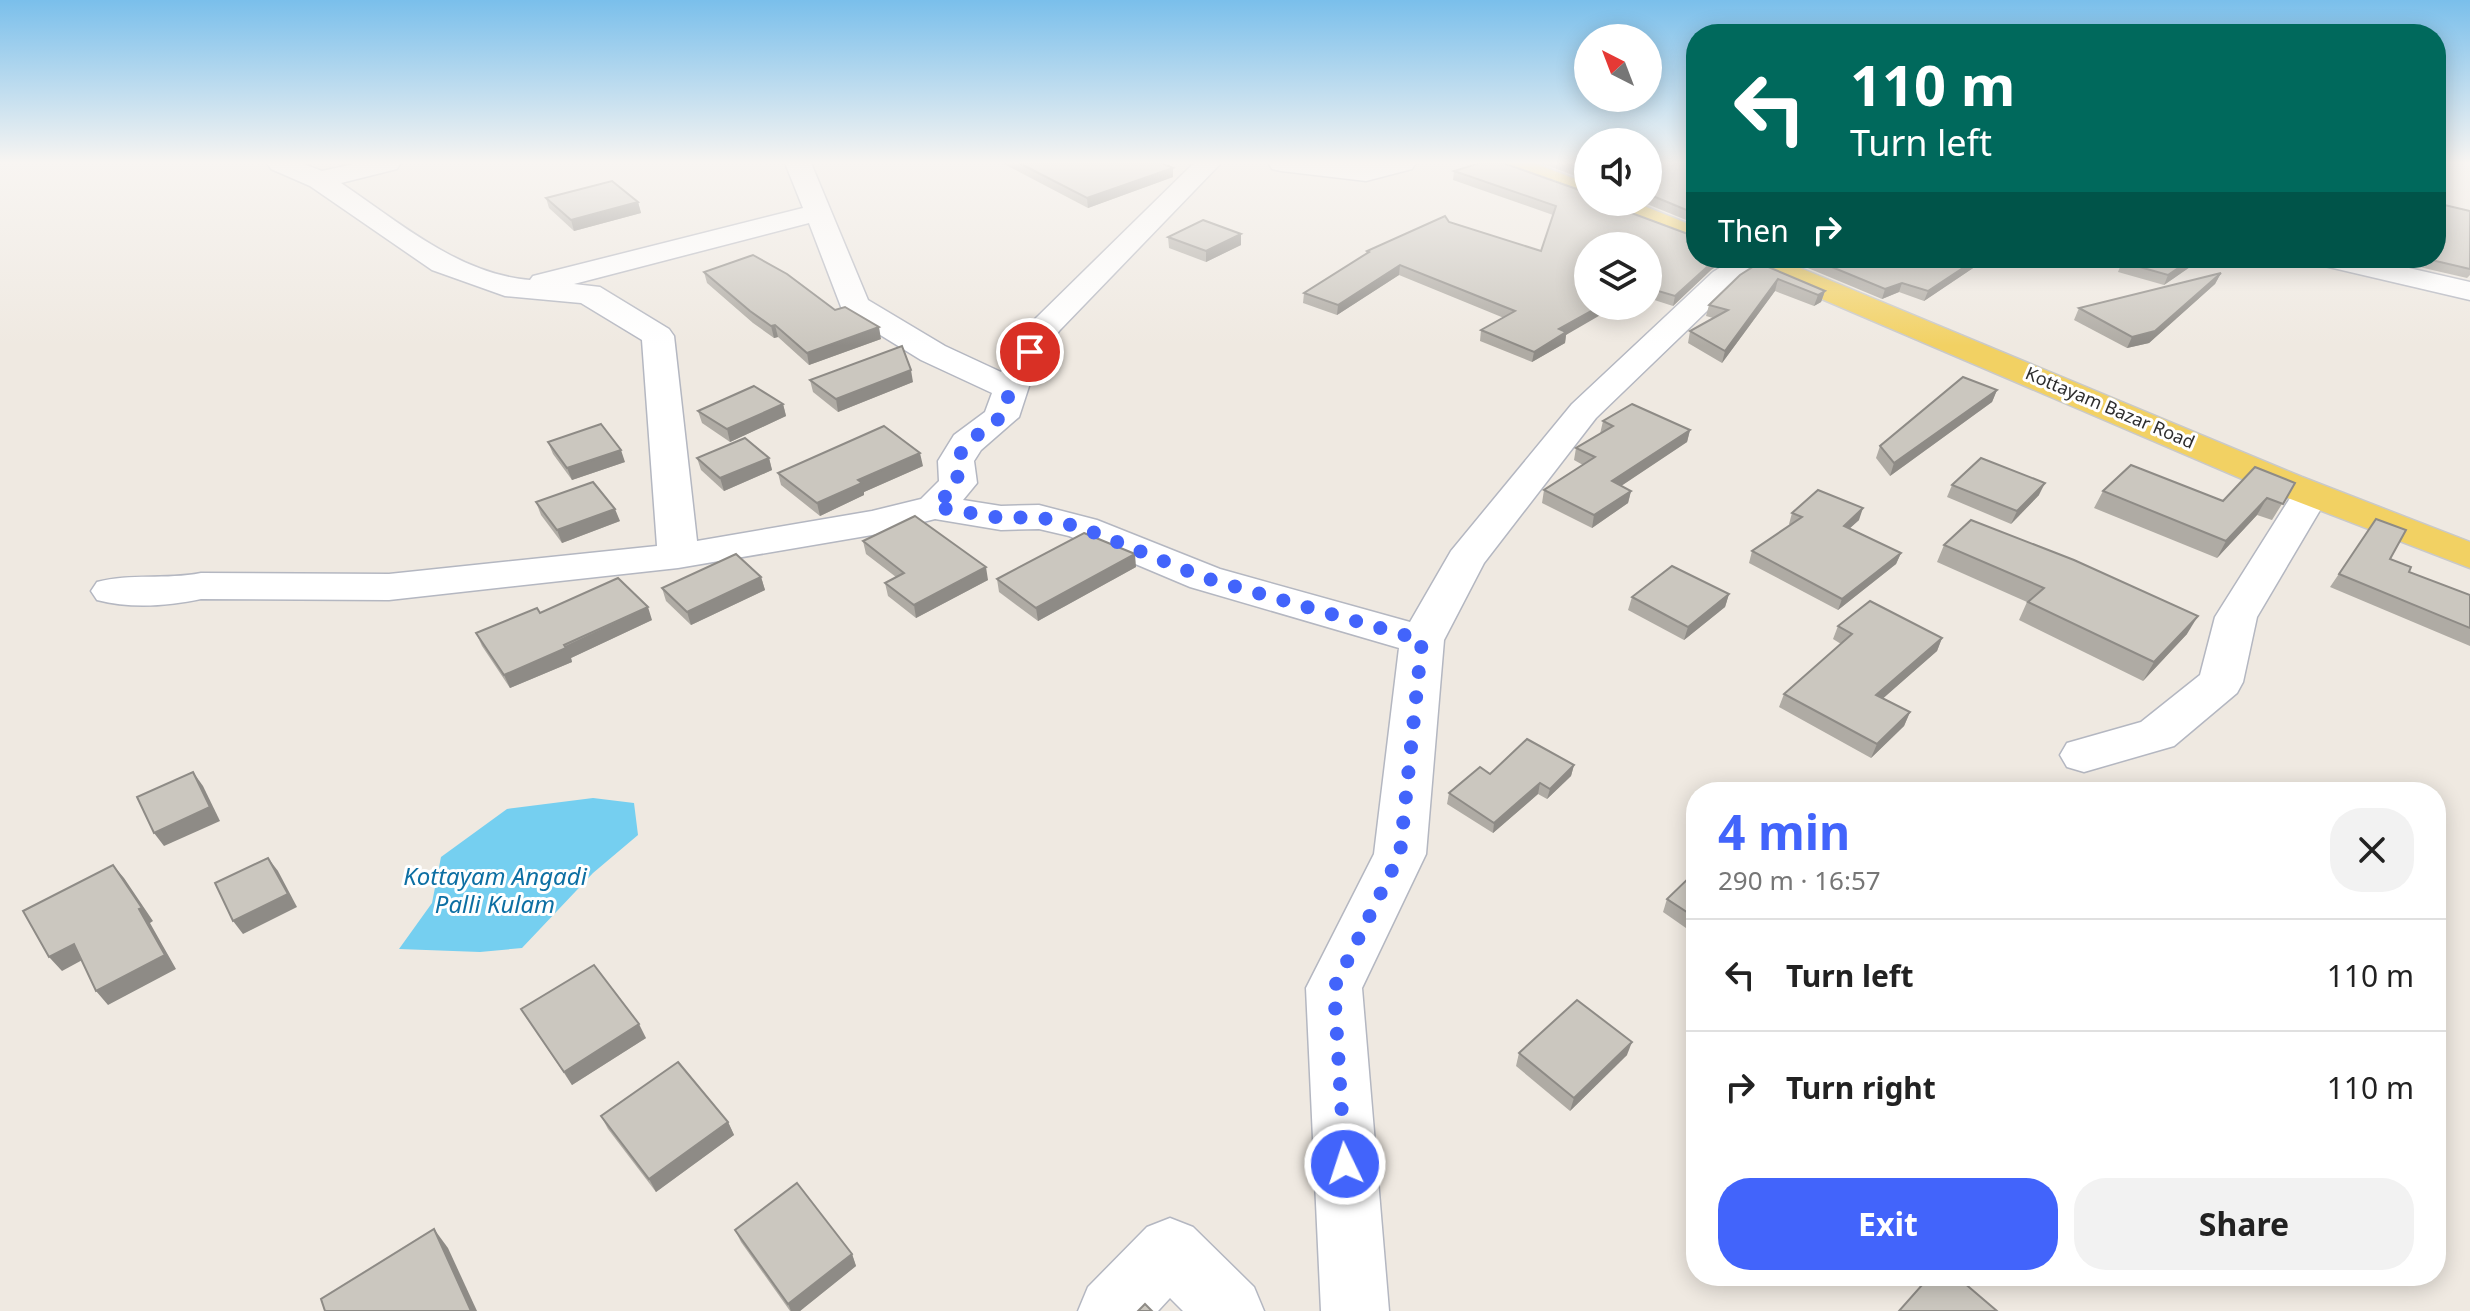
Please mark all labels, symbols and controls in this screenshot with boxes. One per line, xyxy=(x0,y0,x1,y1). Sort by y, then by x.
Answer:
north arrow xyxy=(1574,24,1662,112)
map controls xyxy=(1574,24,1662,320)
text: 110 m xyxy=(1850,46,2015,122)
icon: left xyxy=(1718,56,1822,160)
text: Turn left xyxy=(1850,118,1992,167)
button: sound xyxy=(1574,128,1662,216)
icon: right xyxy=(1805,208,1849,252)
text: Then xyxy=(1718,210,1789,251)
button: layers xyxy=(1574,232,1662,320)
pin xyxy=(996,318,1064,386)
icon: arrive xyxy=(1008,330,1052,374)
street label: Kottayam Bazar Road xyxy=(2022,361,2199,454)
text: 4 min xyxy=(1718,799,1850,864)
button: close xyxy=(2330,808,2414,892)
water label: Kottayam Angadi Palli Kulam xyxy=(403,859,588,920)
text: 290 m · 16:57 xyxy=(1718,862,1881,898)
icon: left xyxy=(1718,953,1762,997)
text: Turn left xyxy=(1786,955,1914,996)
text: 110 m xyxy=(2327,955,2414,996)
icon: right xyxy=(1718,1065,1762,1109)
text: Turn right xyxy=(1786,1067,1936,1108)
text: 110 m xyxy=(2327,1067,2414,1108)
position arrow xyxy=(1303,1122,1387,1206)
button: Exit xyxy=(1718,1178,2058,1270)
button: Share xyxy=(2074,1178,2414,1270)

